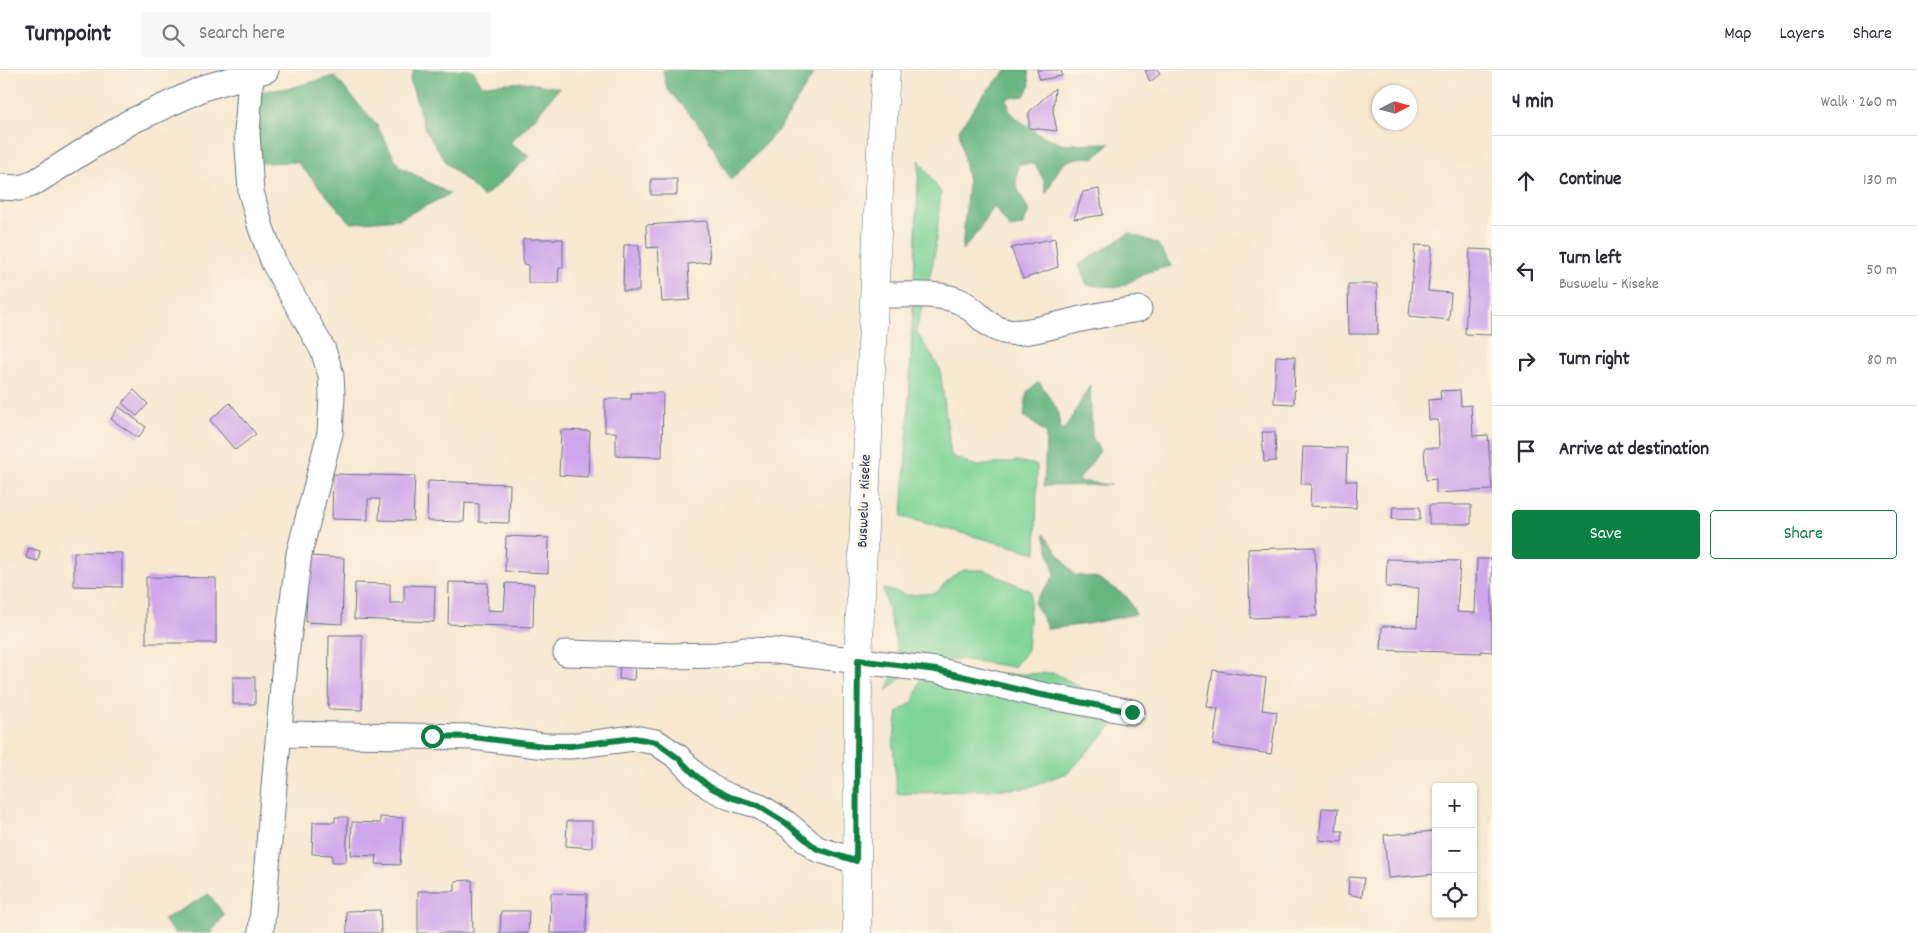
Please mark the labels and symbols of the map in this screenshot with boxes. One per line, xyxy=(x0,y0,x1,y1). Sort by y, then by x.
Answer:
north arrow xyxy=(1372,85,1417,130)
street label: Buswelu - Kiseke xyxy=(852,453,878,548)
route end xyxy=(1121,701,1144,724)
route start xyxy=(421,725,444,748)

